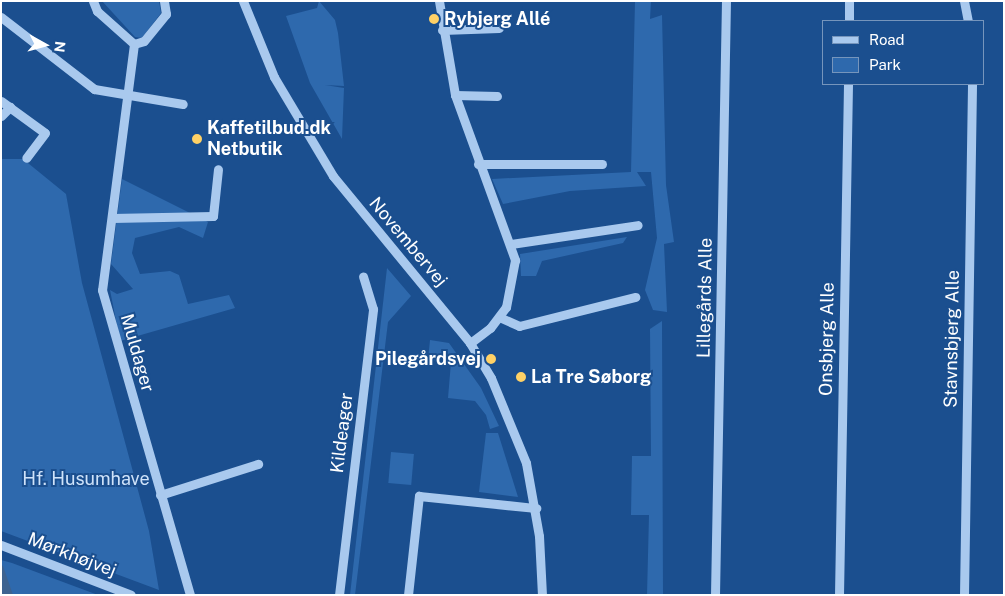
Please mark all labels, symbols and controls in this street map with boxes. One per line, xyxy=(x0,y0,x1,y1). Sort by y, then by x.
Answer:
place label: Rybjerg Allé xyxy=(444,8,550,30)
marker: Rybjerg Allé xyxy=(428,13,440,25)
north arrow xyxy=(20,20,70,70)
legend xyxy=(822,20,985,85)
text: Road xyxy=(869,31,905,48)
text: N xyxy=(51,40,68,53)
text: Park xyxy=(869,56,901,73)
place label: Kaffetilbud.dk Netbutik xyxy=(207,118,331,160)
marker: Kaffetilbud.dk Netbutik xyxy=(191,133,203,145)
street label: Novembervej xyxy=(364,193,452,291)
street label: Lillegårds Alle xyxy=(693,238,717,358)
street label: Stavnsbjerg Alle xyxy=(940,270,964,408)
street label: Onsbjerg Alle xyxy=(815,282,839,396)
street label: Muldager xyxy=(116,311,158,395)
place label: Pilegårdsvej xyxy=(375,348,481,370)
marker: Pilegårdsvej xyxy=(485,353,497,365)
place label: La Tre Søborg xyxy=(531,366,651,388)
marker: La Tre Søborg xyxy=(515,371,527,383)
street label: Kildeager xyxy=(326,392,358,474)
park label: Hf. Husumhave xyxy=(22,468,150,490)
street label: Mørkhøjvej xyxy=(25,528,119,582)

